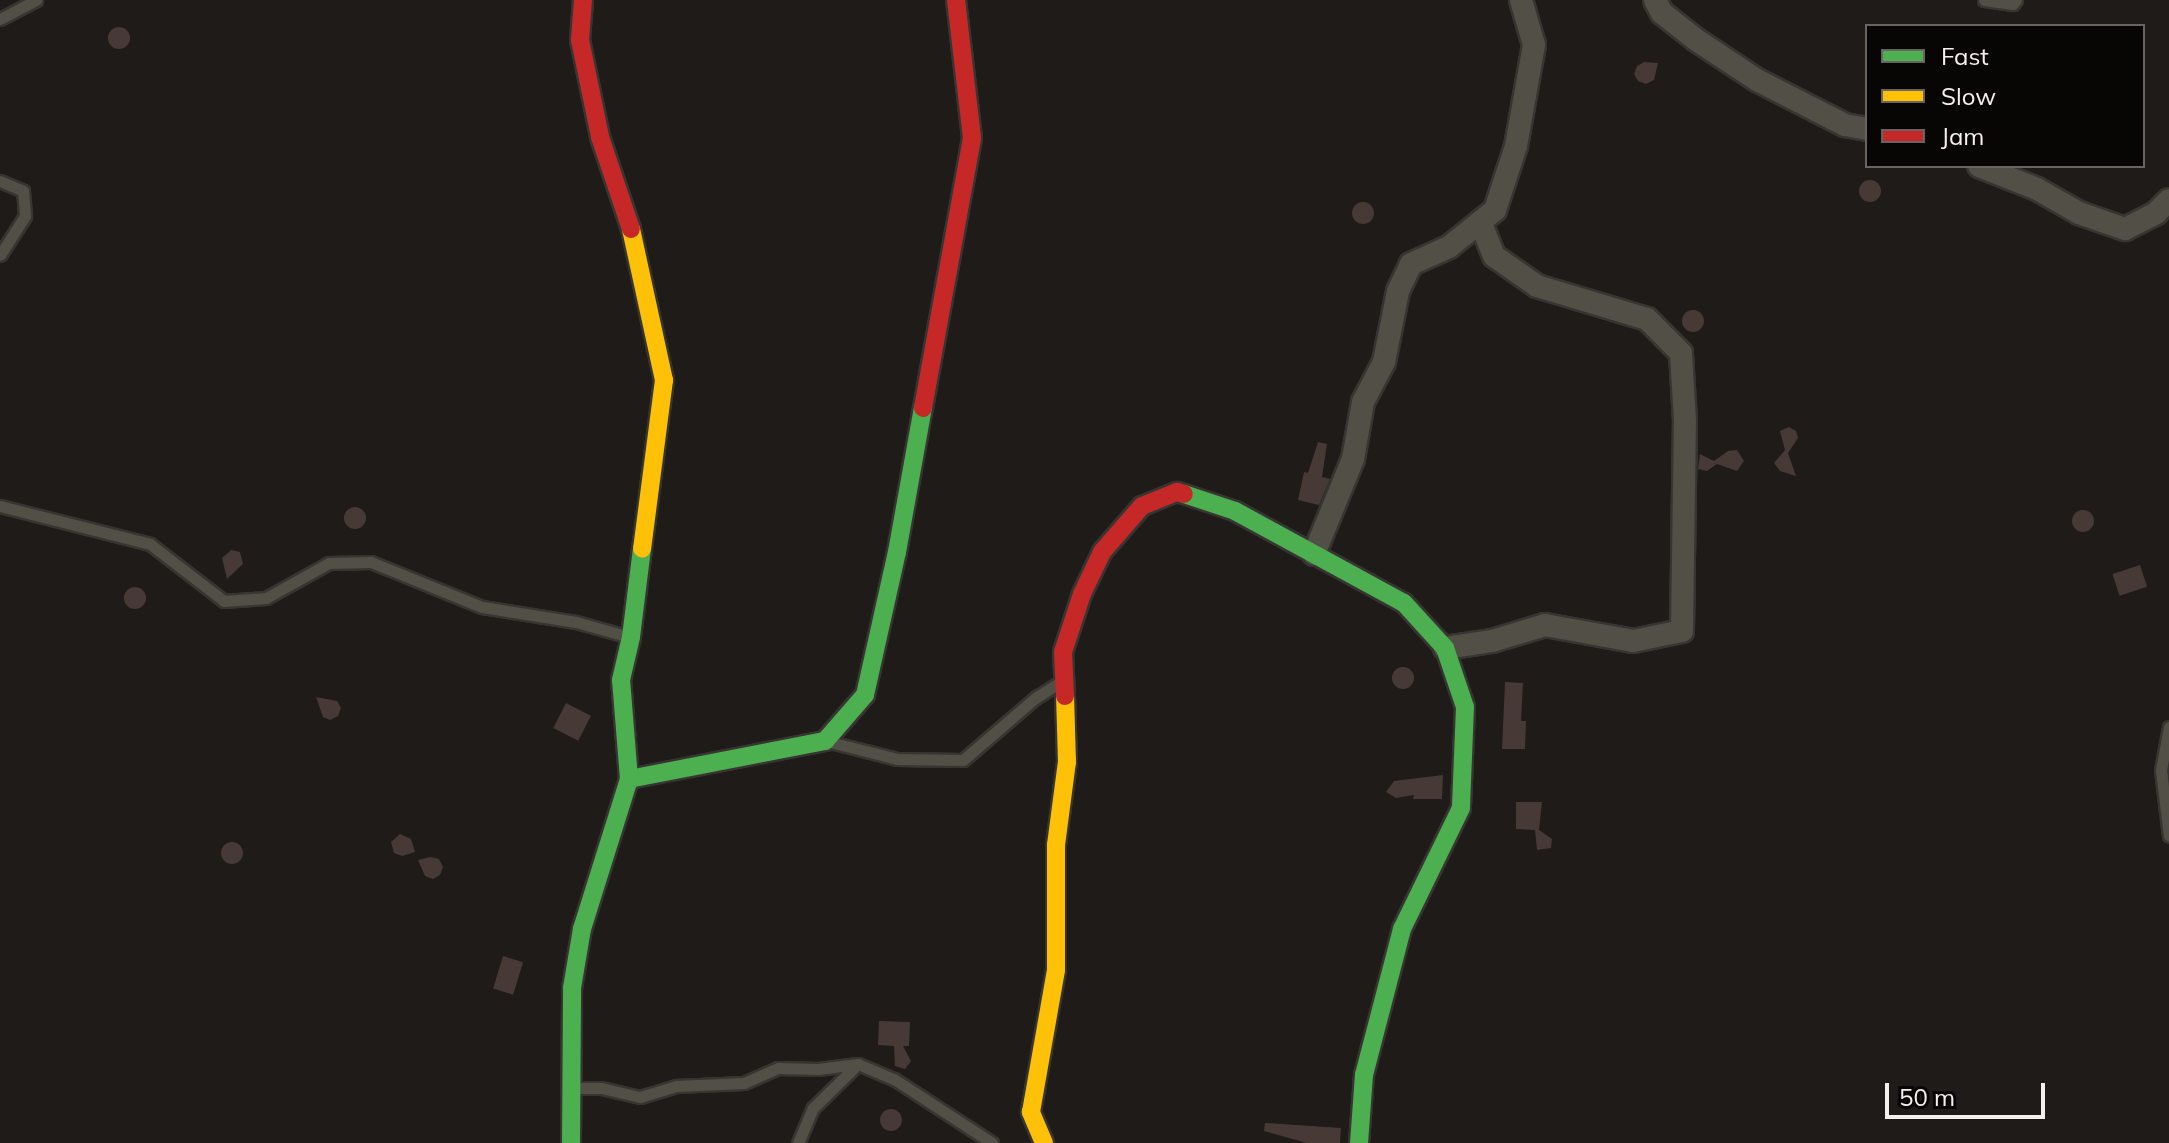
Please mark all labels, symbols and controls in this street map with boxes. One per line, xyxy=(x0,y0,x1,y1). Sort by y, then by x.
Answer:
legend xyxy=(1865,24,2145,168)
text: Fast xyxy=(1941,41,1989,71)
text: Slow xyxy=(1941,81,1996,111)
text: Jam xyxy=(1941,121,1984,151)
scale bar xyxy=(1889,1067,2049,1117)
text: 50 m xyxy=(1899,1082,1955,1112)

